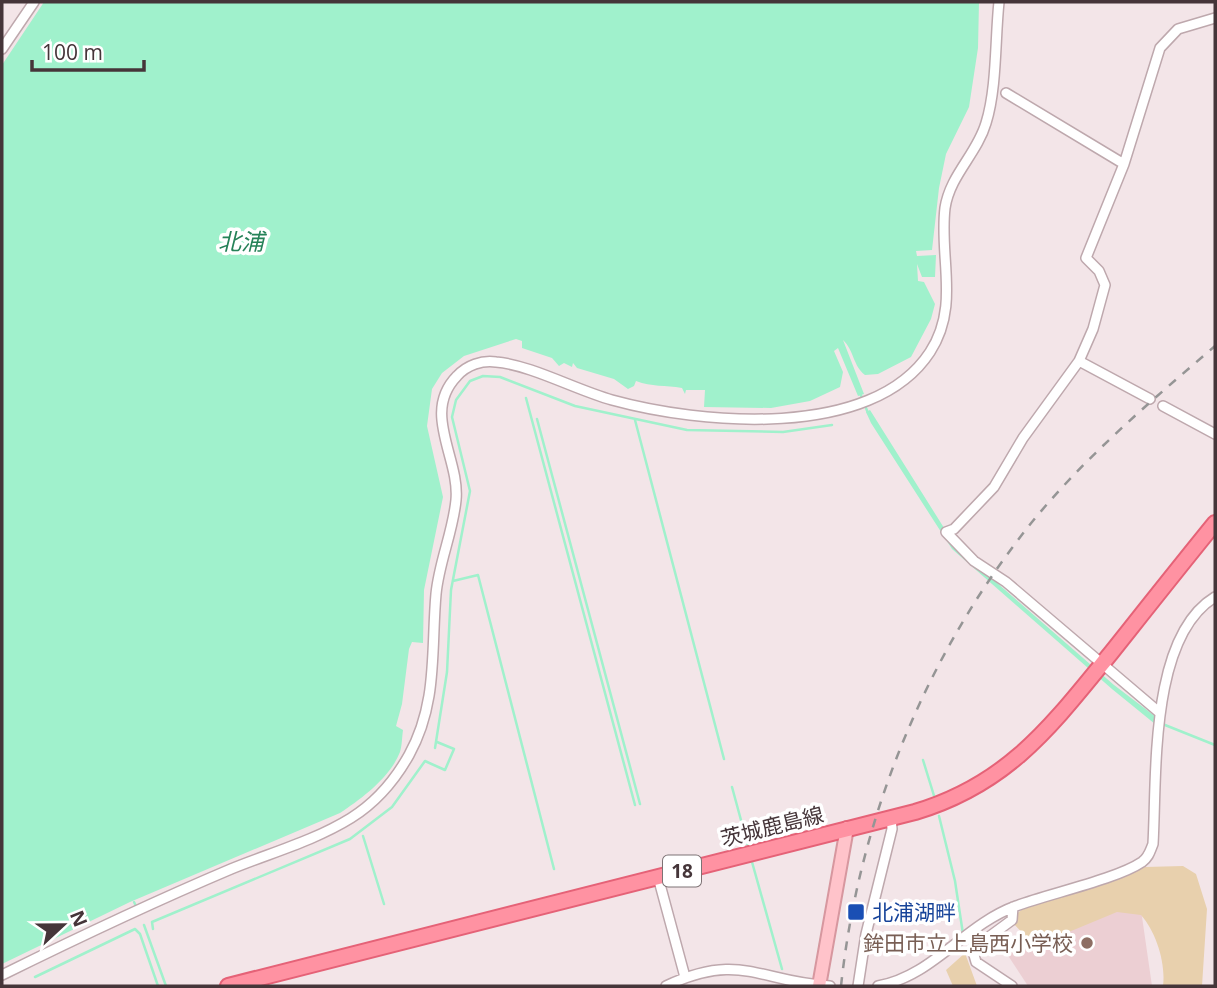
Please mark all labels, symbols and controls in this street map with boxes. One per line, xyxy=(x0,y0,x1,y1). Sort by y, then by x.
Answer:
scale bar xyxy=(32,28,144,72)
text: 100 m xyxy=(42,38,103,66)
water label: 北浦 xyxy=(218,225,268,257)
street label: 茨城鹿島線 xyxy=(718,800,826,852)
road number: 18 xyxy=(663,856,701,886)
north arrow xyxy=(28,890,98,960)
place label: 北浦湖畔 xyxy=(872,898,956,926)
marker: 北浦湖畔 xyxy=(846,902,866,922)
text: N xyxy=(64,907,94,931)
place label: 鉾田市立上島西小学校 xyxy=(863,929,1073,957)
marker: 鉾田市立上島西小学校 xyxy=(1079,935,1095,951)

